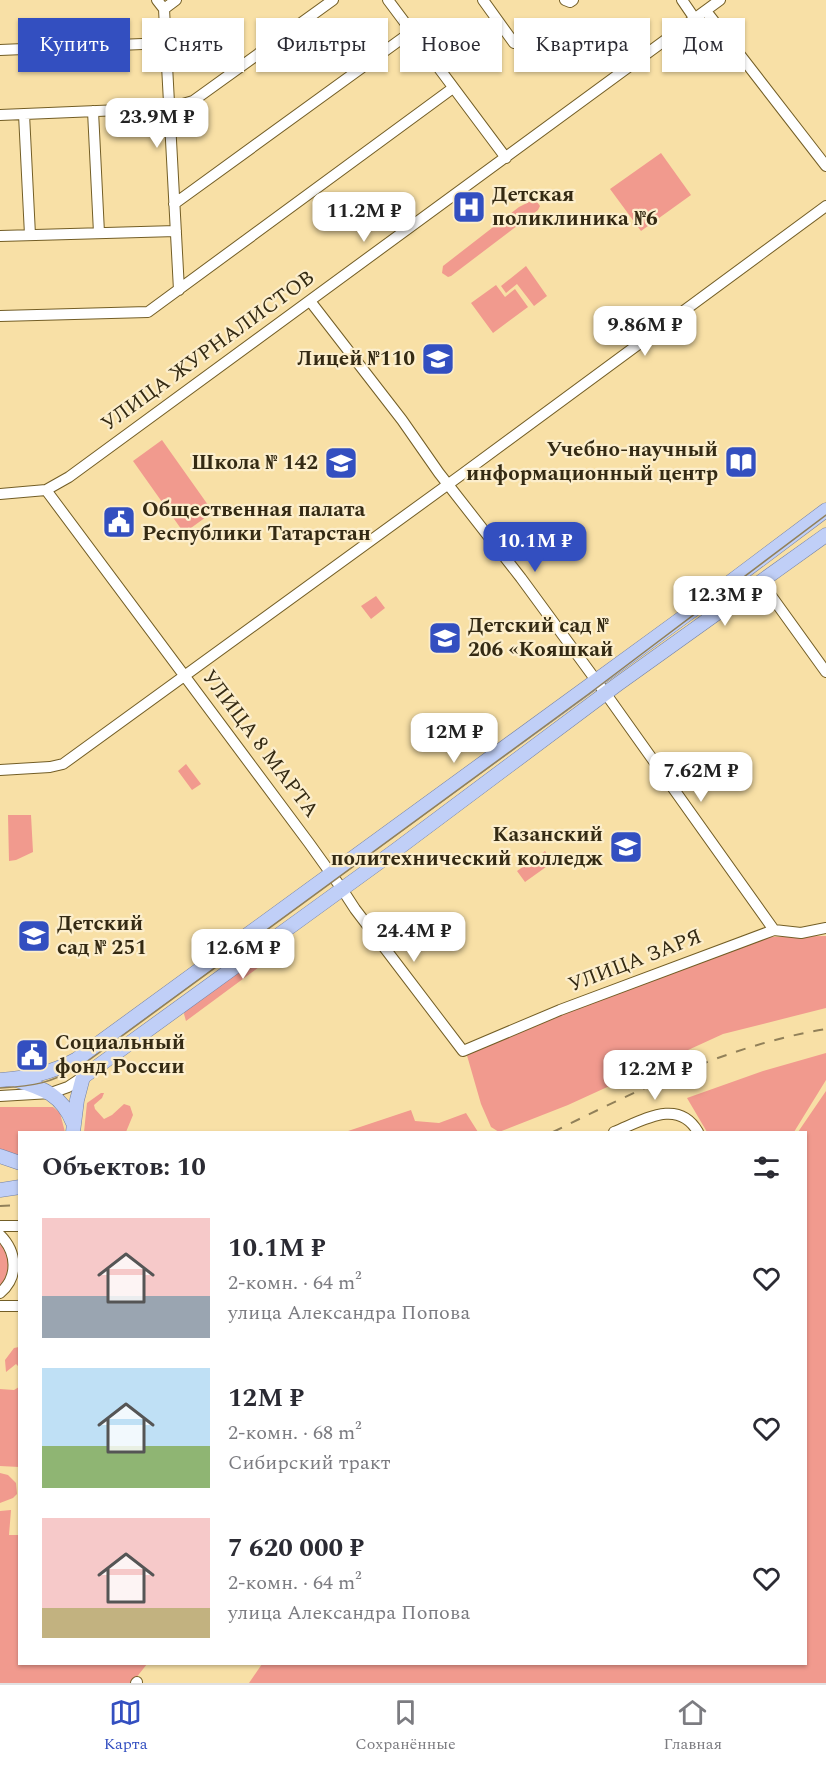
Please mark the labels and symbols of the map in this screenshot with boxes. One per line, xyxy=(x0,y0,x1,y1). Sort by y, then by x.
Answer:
pin: 23.9M ₽ xyxy=(102,98,212,149)
place label: Детская поликлиника №6 xyxy=(492,179,658,235)
hospital icon: Детская поликлиника №6 xyxy=(451,189,487,225)
pin: 11.2M ₽ xyxy=(309,192,419,243)
street label: УЛИЦА ЖУРНАЛИСТОВ xyxy=(94,262,322,440)
pin: 9.86M ₽ xyxy=(590,306,700,357)
school or university icon: Лицей №110 xyxy=(420,341,456,377)
place label: Лицей №110 xyxy=(297,343,415,375)
place label: Учебно-научный информационный центр xyxy=(466,434,718,490)
library icon: Учебно-научный информационный центр xyxy=(723,444,759,480)
school or university icon: Школа № 142 xyxy=(323,445,359,481)
place label: Школа № 142 xyxy=(191,447,318,479)
place label: Общественная палата Республики Татарстан xyxy=(142,494,371,550)
public building icon: Общественная палата Республики Татарстан xyxy=(101,504,137,540)
pin: 10.1M ₽ xyxy=(480,522,590,573)
pin: 12.3M ₽ xyxy=(670,576,780,627)
place label: Детский сад № 206 «Кояшкай xyxy=(468,610,613,666)
school or university icon: Детский сад № 206 «Кояшкай xyxy=(427,620,463,656)
street label: УЛИЦА 8 МАРТА xyxy=(194,663,327,825)
pin: 12M ₽ xyxy=(412,713,496,764)
pin: 7.62M ₽ xyxy=(646,752,756,803)
place label: Казанский политехнический колледж xyxy=(331,819,603,875)
school or university icon: Казанский политехнический колледж xyxy=(608,829,644,865)
place label: Детский сад № 251 xyxy=(57,908,147,964)
pin: 24.4M ₽ xyxy=(359,912,469,963)
school or university icon: Детский сад № 251 xyxy=(16,918,52,954)
street label: УЛИЦА ЗАРЯ xyxy=(564,921,706,1001)
pin: 12.6M ₽ xyxy=(188,929,298,980)
place label: Социальный фонд России xyxy=(55,1027,185,1083)
public building icon: Социальный фонд России xyxy=(14,1037,50,1073)
pin: 12.2M ₽ xyxy=(600,1050,710,1101)

